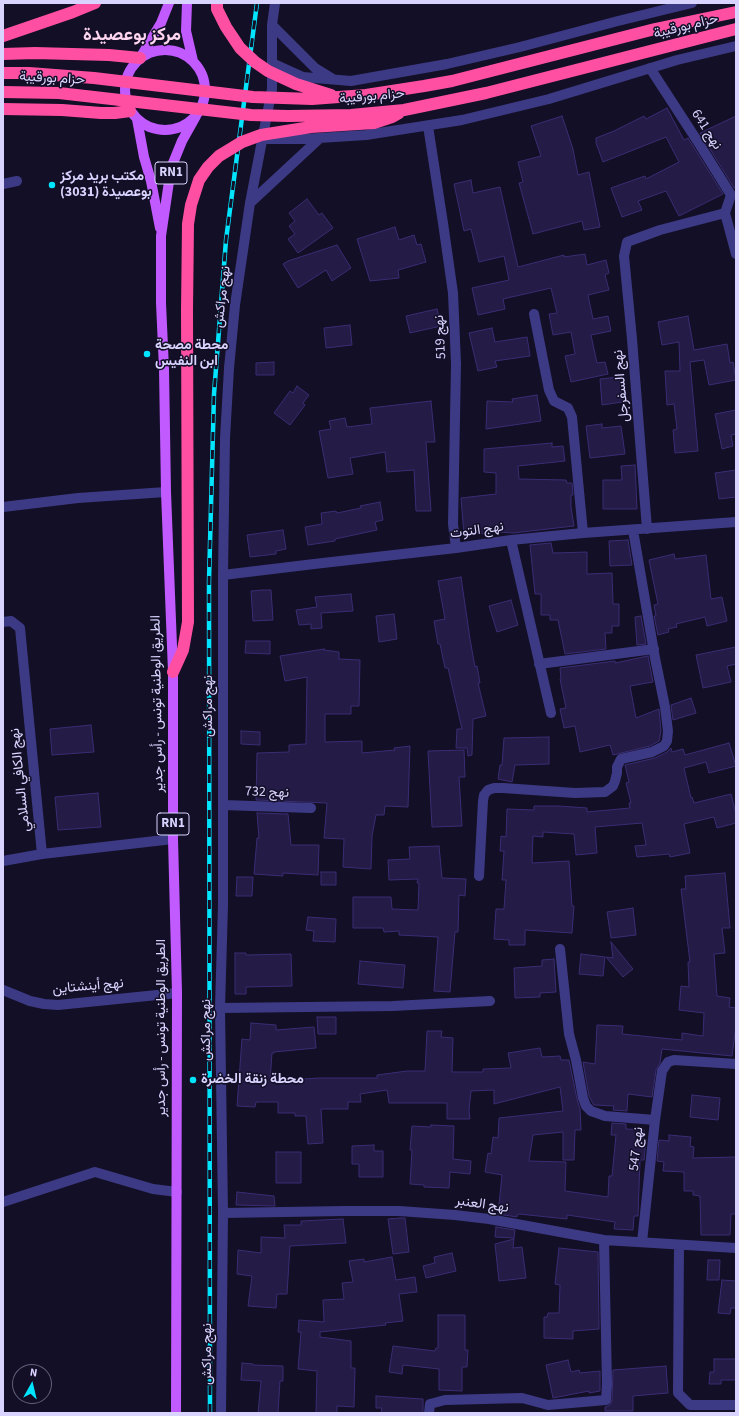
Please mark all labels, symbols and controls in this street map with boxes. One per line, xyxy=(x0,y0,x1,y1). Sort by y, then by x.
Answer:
street label: حزام بورقيبة xyxy=(652,11,720,43)
district label: مركز بوعصيدة xyxy=(83,25,181,47)
street label: حزام بورقيبة xyxy=(19,69,85,89)
street label: حزام بورقيبة xyxy=(338,86,406,108)
street label: نهج 641 xyxy=(687,107,725,153)
road number: RN1 xyxy=(155,162,187,184)
place label: مكتب بريد مركز بوعصيدة (3031) xyxy=(60,169,152,202)
marker: مكتب بريد مركز بوعصيدة (3031) xyxy=(47,180,57,190)
street label: نهج مراكش xyxy=(211,265,235,329)
street label: نهج 519 xyxy=(431,314,451,360)
place label: محطة مصحة ابن النفيس xyxy=(155,338,228,370)
marker: محطة مصحة ابن النفيس xyxy=(142,349,152,359)
street label: نهج السفرجل xyxy=(610,349,634,423)
street label: نهج التوت xyxy=(449,519,505,543)
street label: الطريق الوطنية تونس - رأس جدير xyxy=(148,615,168,793)
street label: نهج مراكش xyxy=(201,675,217,737)
street label: نهج الكافي السلامي xyxy=(7,727,35,833)
street label: نهج 732 xyxy=(245,784,289,802)
road number: RN1 xyxy=(157,813,189,835)
street label: الطريق الوطنية تونس - رأس جدير xyxy=(154,939,170,1117)
street label: نهج أينشتاين xyxy=(52,976,124,998)
street label: نهج مراكش xyxy=(199,999,215,1061)
place label: محطة زنقة الخضرة xyxy=(201,1072,304,1088)
marker: محطة زنقة الخضرة xyxy=(188,1075,198,1085)
street label: نهج 547 xyxy=(626,1126,648,1172)
street label: نهج العنبر xyxy=(454,1193,510,1217)
street label: نهج مراكش xyxy=(200,1323,216,1385)
north arrow xyxy=(12,1364,52,1404)
text: N xyxy=(29,1365,38,1381)

